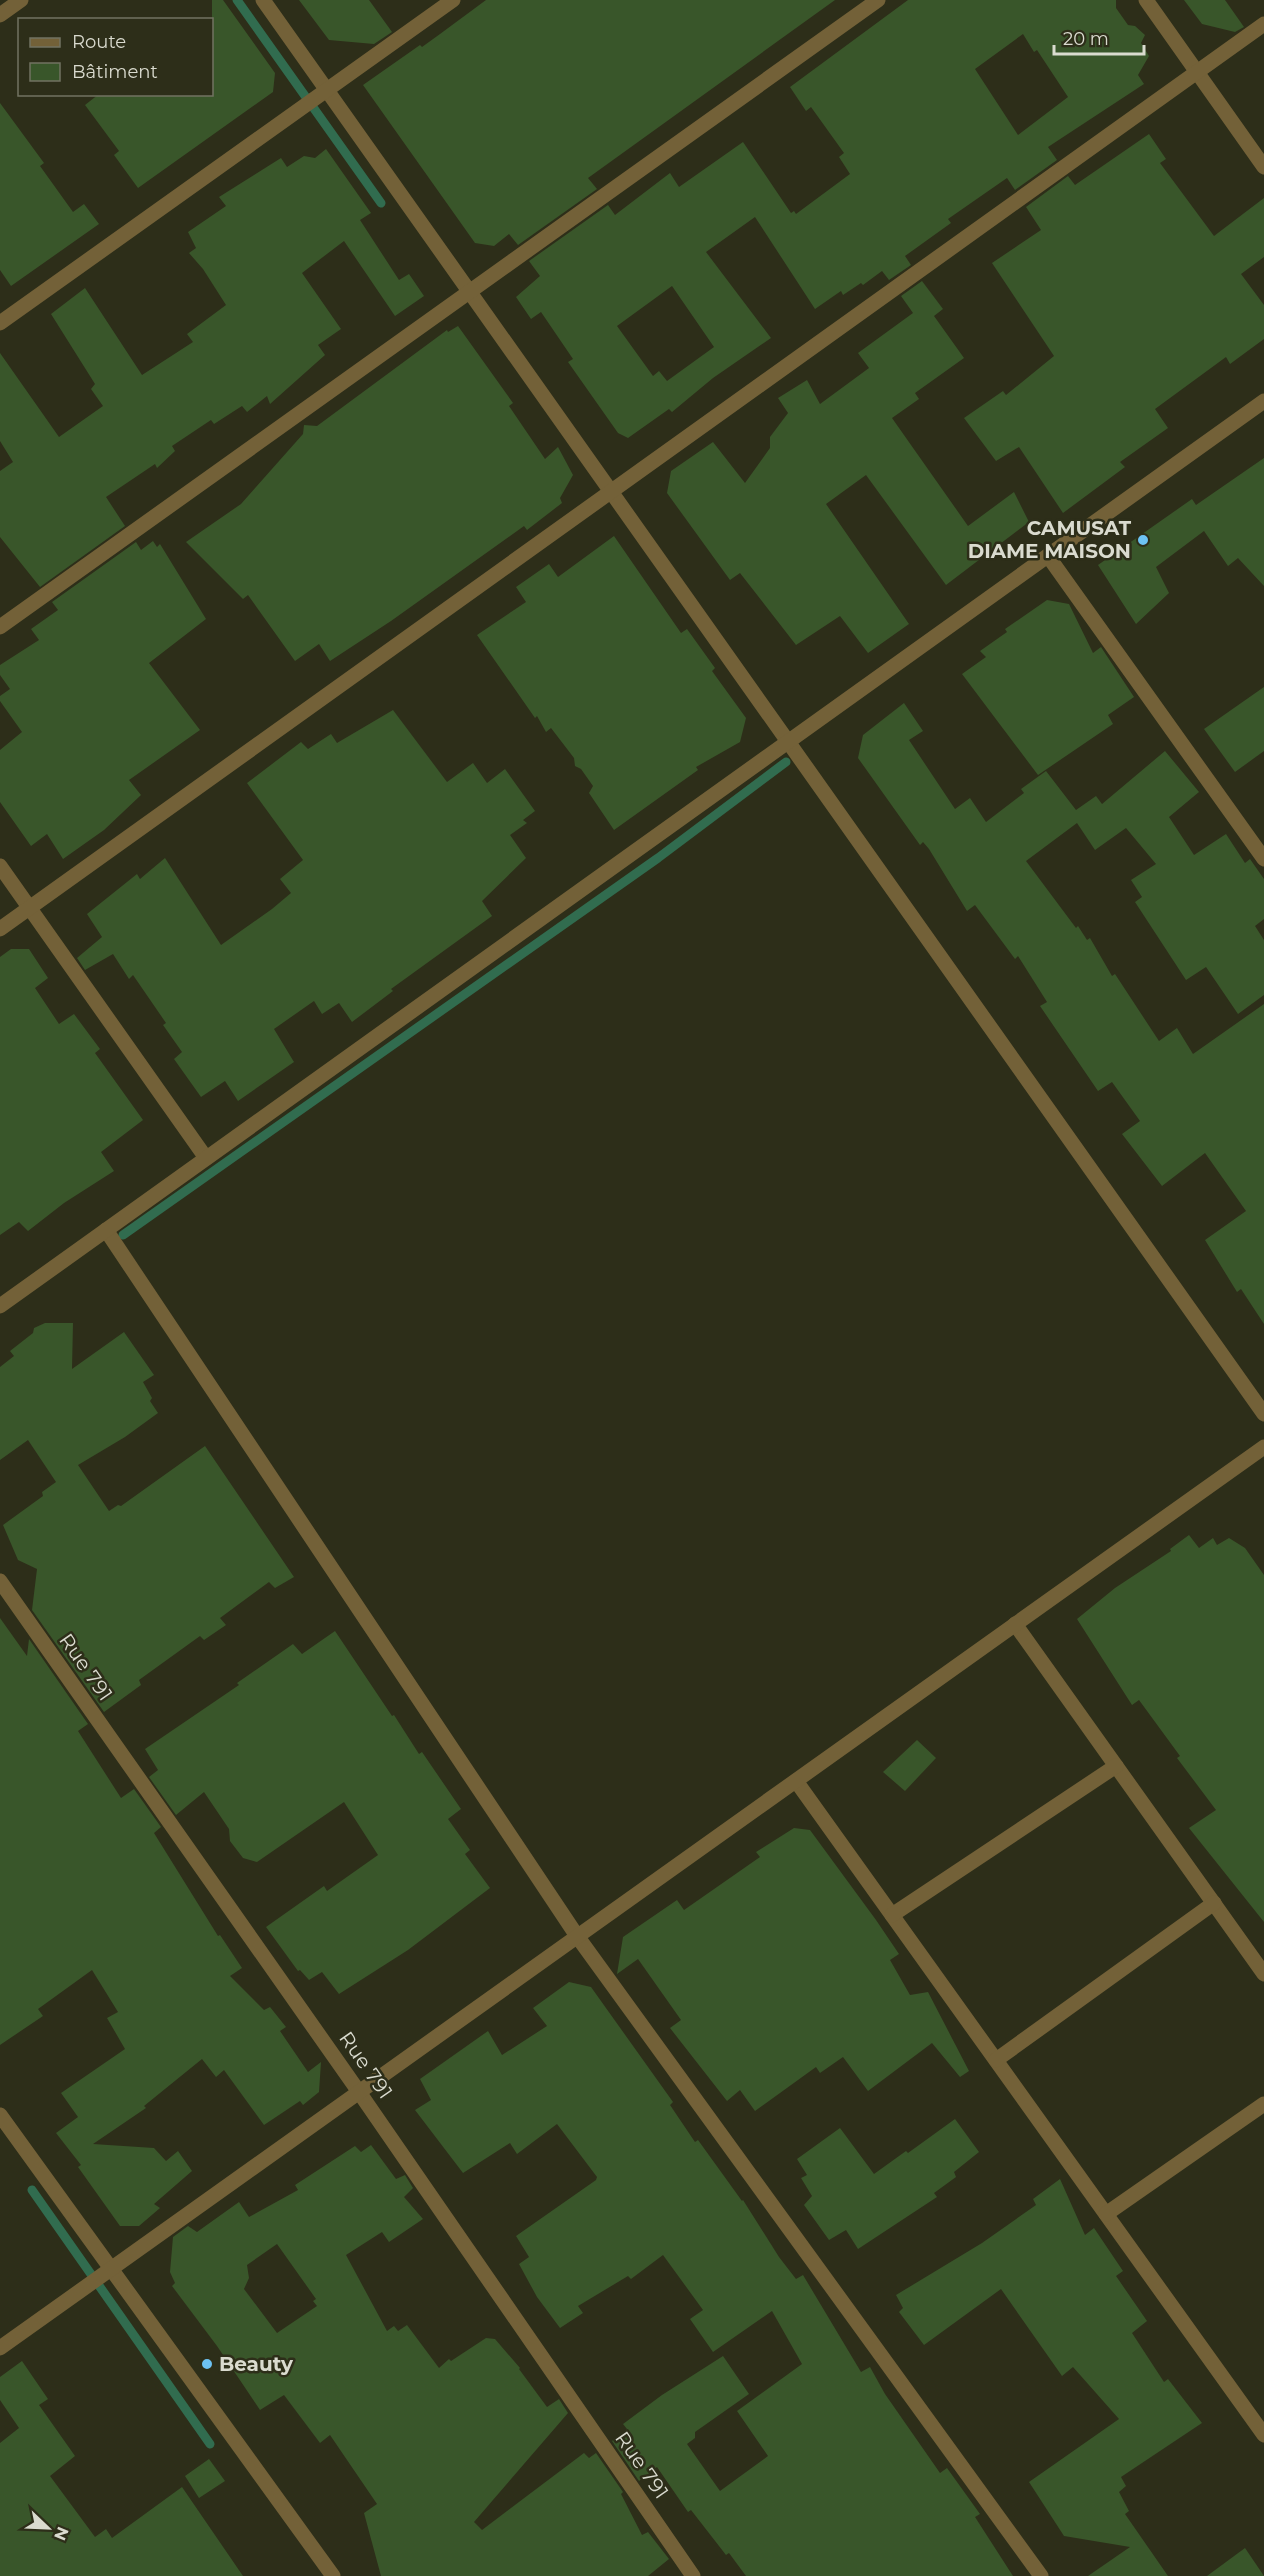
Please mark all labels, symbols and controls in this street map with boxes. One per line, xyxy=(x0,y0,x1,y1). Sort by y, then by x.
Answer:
legend xyxy=(18,18,213,96)
scale bar xyxy=(1054,18,1144,56)
text: 20 m xyxy=(1063,28,1109,50)
text: Route xyxy=(72,31,126,53)
text: Bâtiment xyxy=(72,61,158,83)
place label: CAMUSAT DIAME MAISON xyxy=(968,516,1132,563)
marker: CAMUSAT DIAME MAISON xyxy=(1136,533,1150,547)
street label: Rue 791 xyxy=(54,1629,118,1705)
street label: Rue 791 xyxy=(334,2027,398,2103)
place label: Beauty xyxy=(219,2352,294,2376)
marker: Beauty xyxy=(200,2357,214,2371)
street label: Rue 791 xyxy=(610,2427,674,2503)
north arrow xyxy=(18,2498,78,2558)
text: N xyxy=(50,2524,73,2543)

